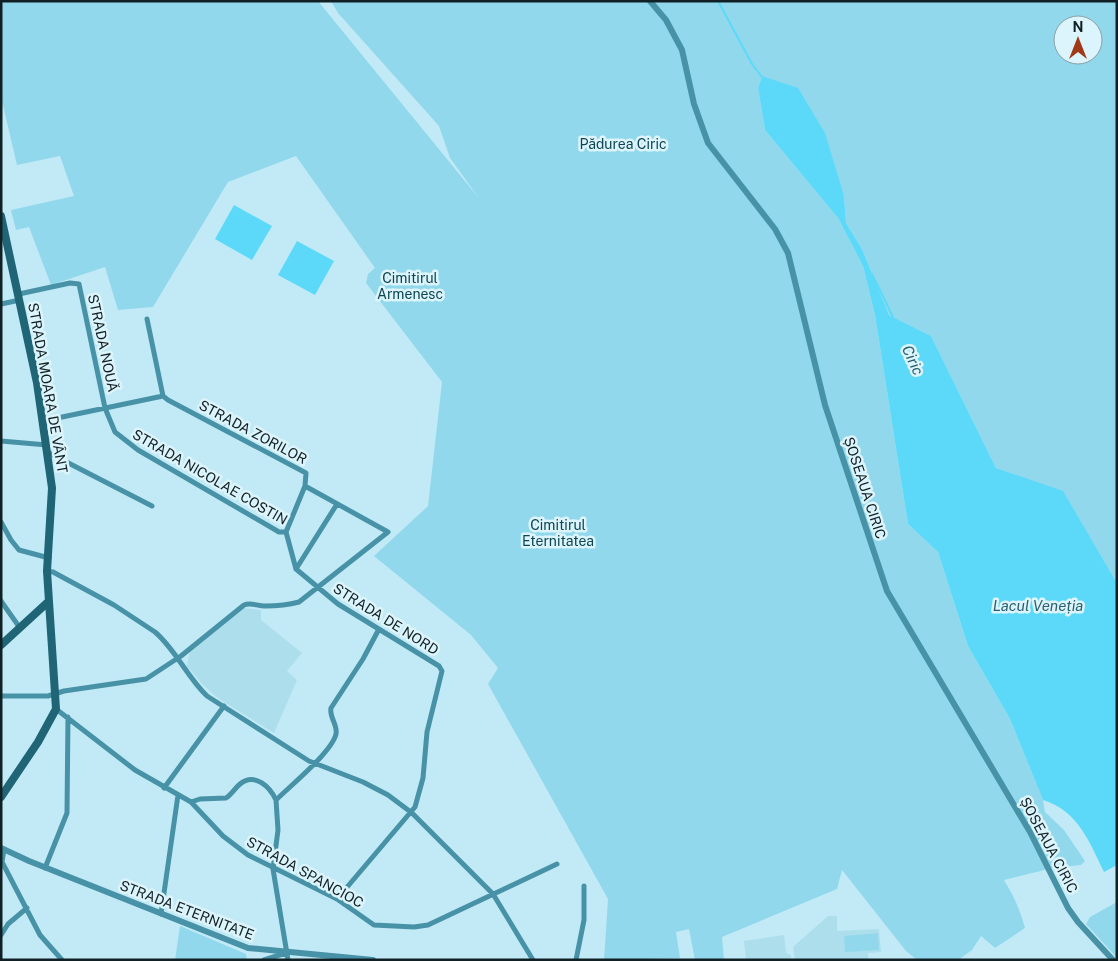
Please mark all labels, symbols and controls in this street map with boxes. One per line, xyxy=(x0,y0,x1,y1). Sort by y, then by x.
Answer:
north arrow xyxy=(1053,15,1103,65)
text: N xyxy=(1073,19,1083,35)
park label: Pădurea Ciric xyxy=(579,136,667,152)
park label: Cimitirul Armenesc xyxy=(377,270,443,302)
street label: STRADA NOUĂ xyxy=(85,292,122,393)
street label: STRADA MOARA DE VÂNT xyxy=(25,301,72,474)
water label: Ciric xyxy=(899,342,927,378)
street label: STRADA ZORILOR xyxy=(196,397,310,467)
street label: STRADA NICOLAE COSTIN xyxy=(130,426,290,528)
street label: ȘOSEAUA CIRIC xyxy=(841,435,889,541)
park label: Cimitirul Eternitatea xyxy=(522,517,594,549)
street label: STRADA DE NORD xyxy=(330,580,442,658)
water label: Lacul Veneția xyxy=(993,597,1083,614)
street label: ȘOSEAUA CIRIC xyxy=(1017,794,1081,896)
street label: STRADA SPANCIOC xyxy=(244,833,366,911)
street label: STRADA ETERNITATE xyxy=(118,877,256,943)

